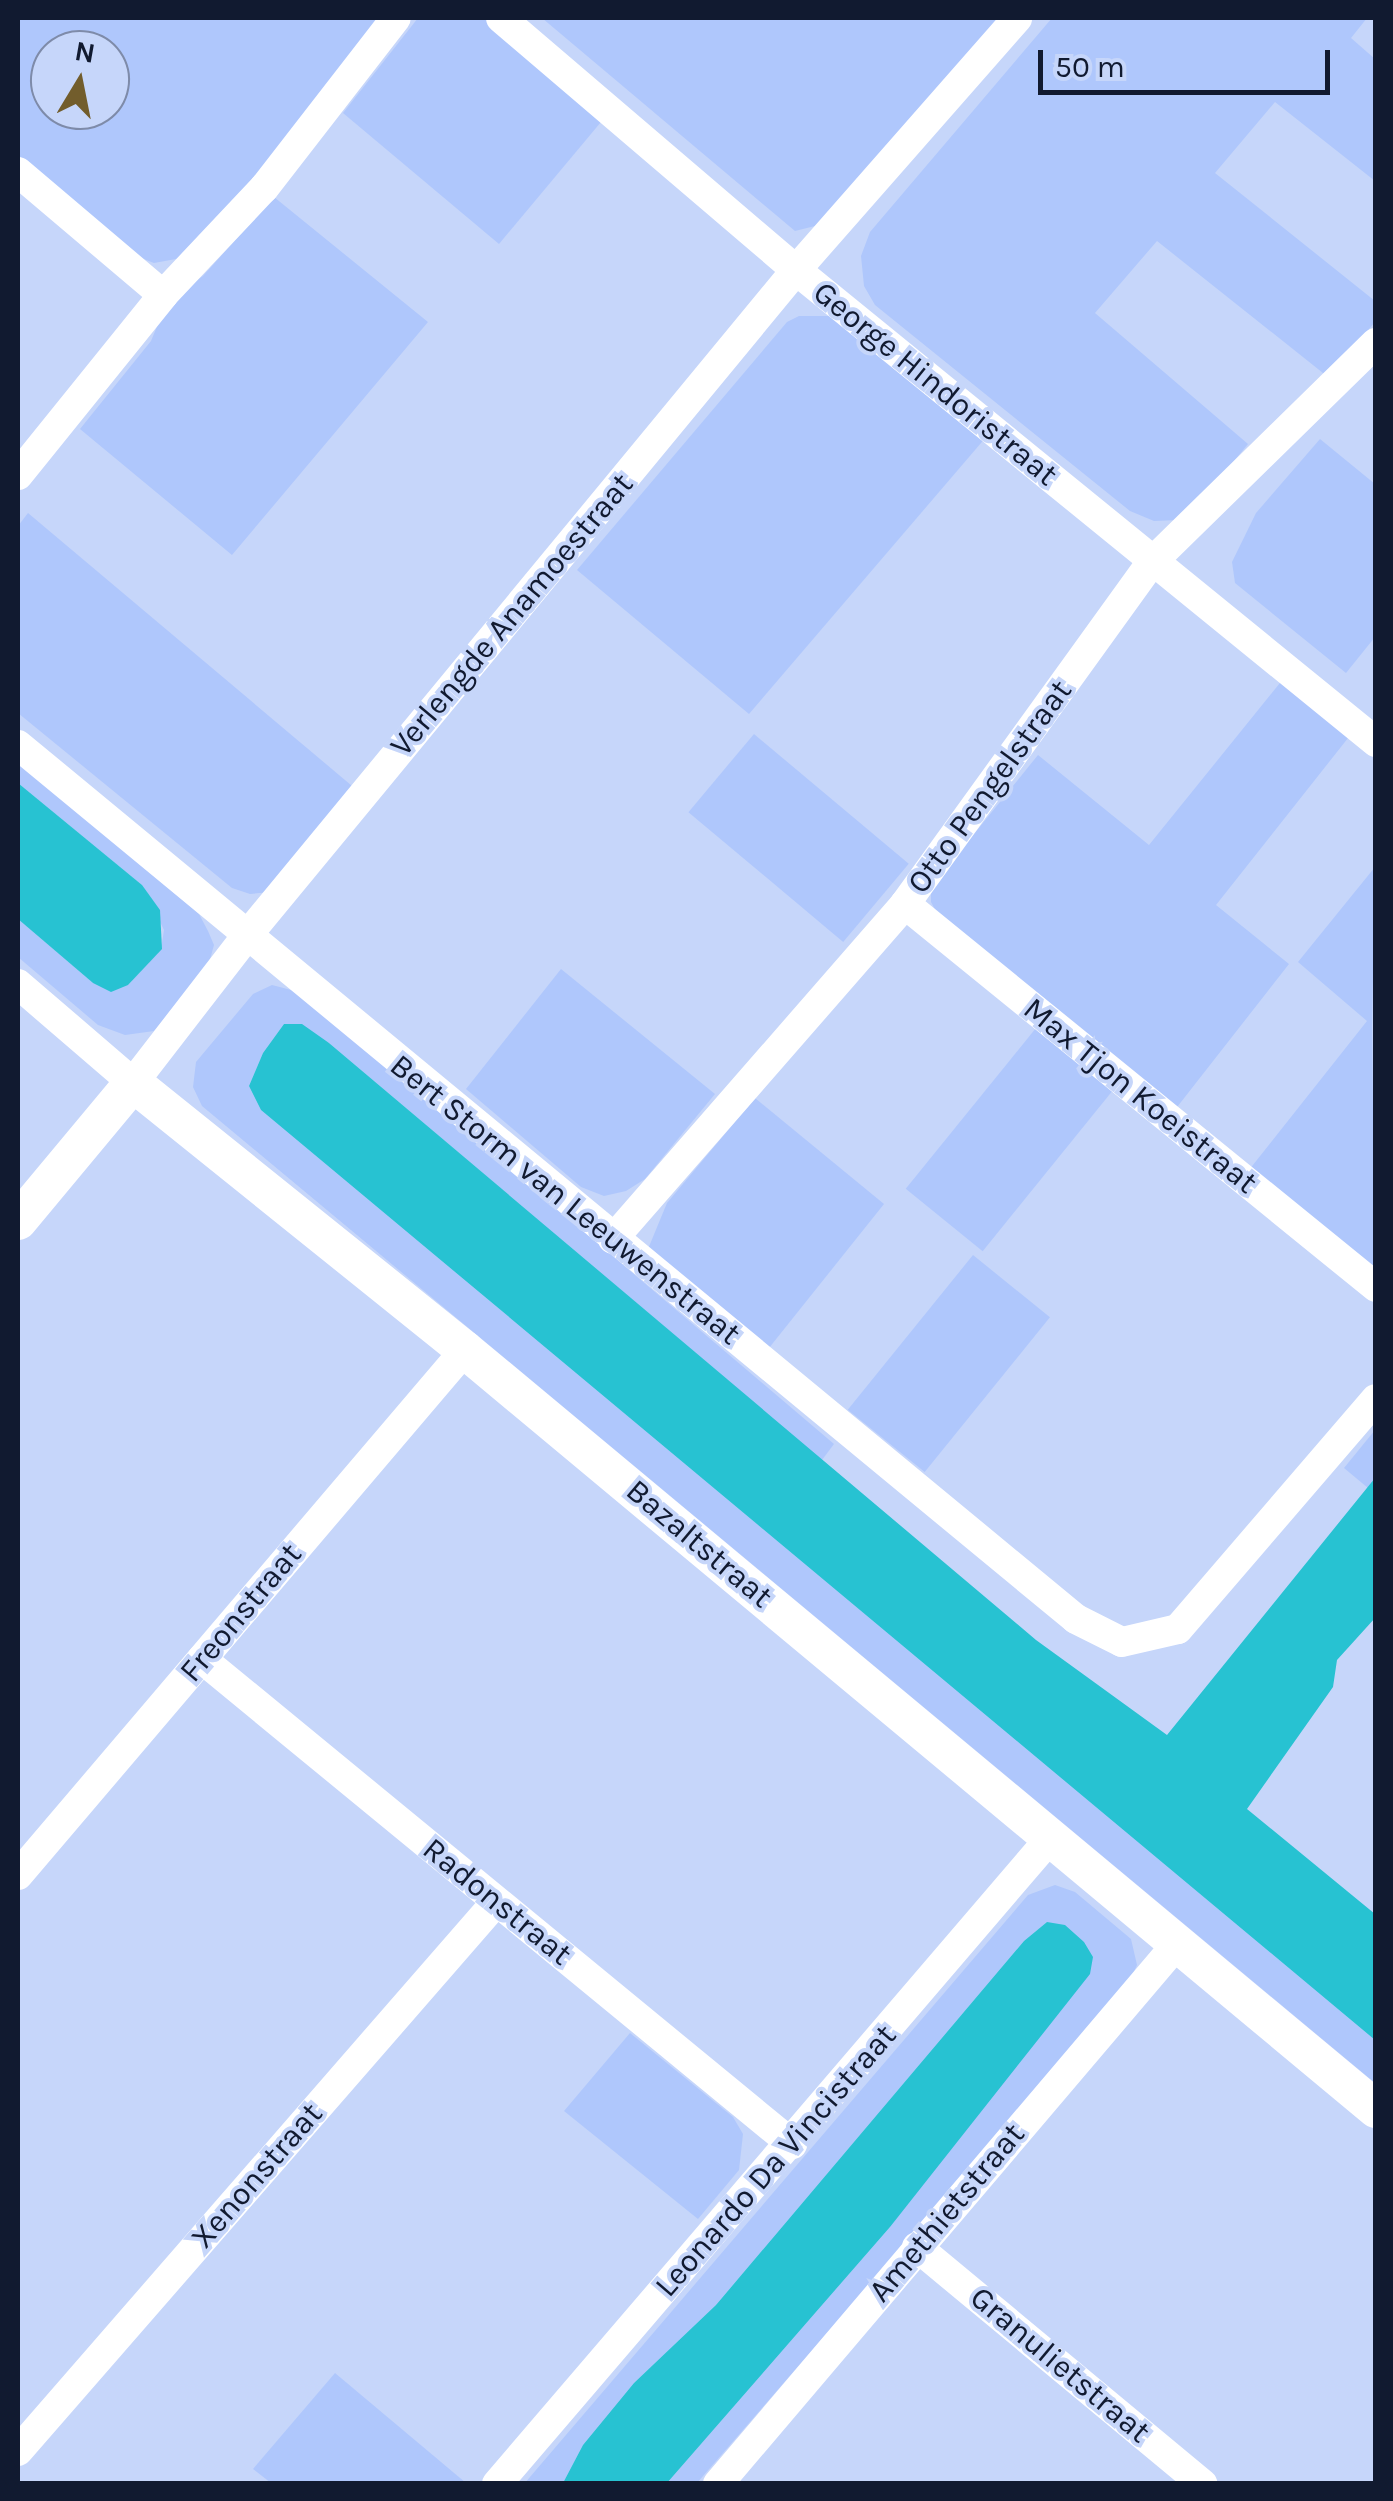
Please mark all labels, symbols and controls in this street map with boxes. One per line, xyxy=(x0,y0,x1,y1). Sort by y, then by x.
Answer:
north arrow xyxy=(30,30,130,130)
scale bar xyxy=(1043,30,1336,92)
text: N xyxy=(72,34,98,70)
text: 50 m xyxy=(1055,49,1125,85)
street label: George Hindoristraat xyxy=(805,274,1065,494)
street label: Verlengde Anamoestraat xyxy=(382,466,642,764)
street label: Otto Pengelstraat xyxy=(900,673,1080,901)
street label: Max Tjon Koeistraat xyxy=(1015,990,1265,1202)
street label: Bert Storm van Leeuwenstraat xyxy=(382,1047,748,1353)
street label: Bazaltstraat xyxy=(618,1472,780,1616)
street label: Freonstraat xyxy=(172,1536,310,1690)
street label: Radonstraat xyxy=(415,1830,579,1974)
street label: Leonardo Da Vincistraat xyxy=(647,2017,905,2305)
street label: Xenonstraat xyxy=(183,2095,331,2257)
street label: Amethietstraat xyxy=(861,2116,1033,2310)
street label: Granulietstraat xyxy=(962,2279,1158,2451)

